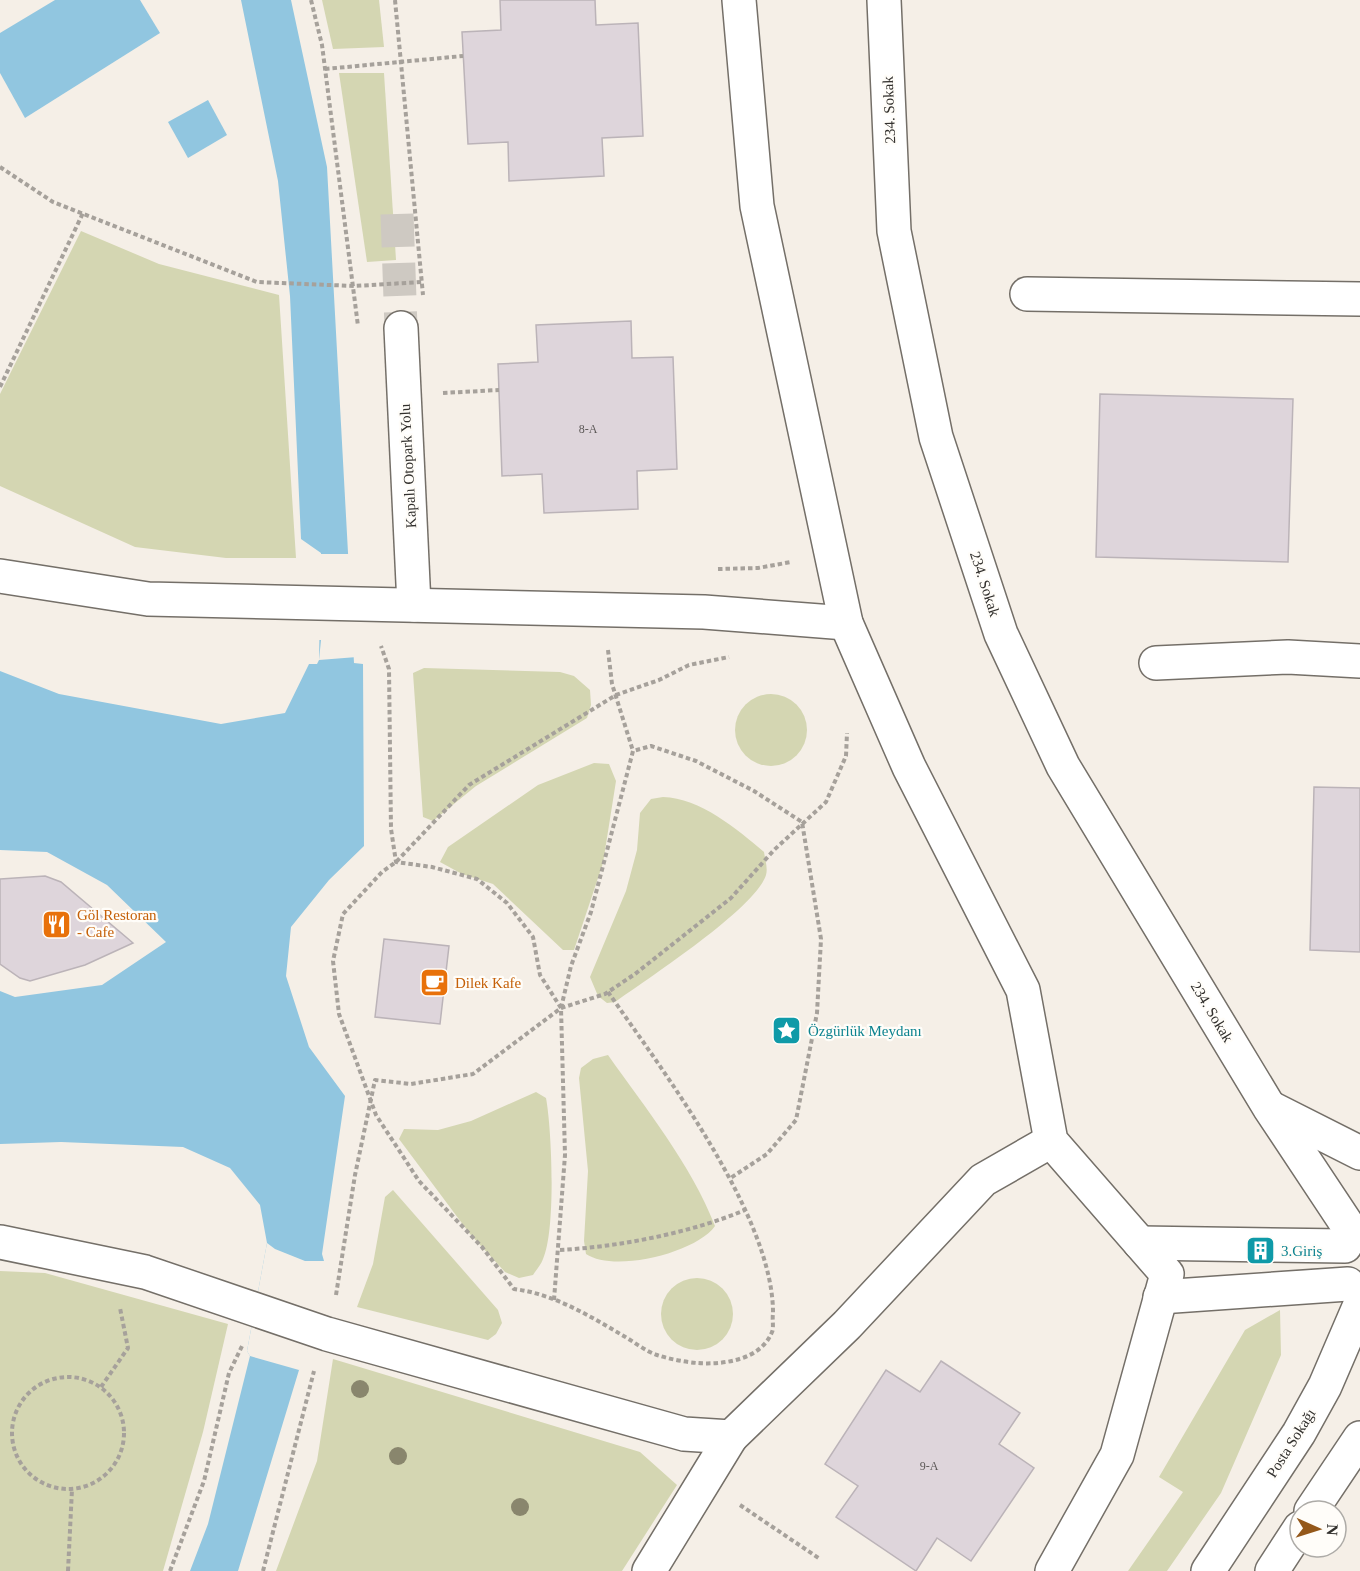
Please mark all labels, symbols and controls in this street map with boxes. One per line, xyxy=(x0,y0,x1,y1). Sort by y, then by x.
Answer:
street label: 234. Sokak xyxy=(880,75,898,144)
street label: Kapalı Otopark Yolu xyxy=(397,403,419,529)
house number: 8-A xyxy=(579,422,598,436)
street label: 234. Sokak xyxy=(967,549,1003,619)
place label: Göl Restoran - Cafe xyxy=(77,907,157,940)
restaurant icon: Göl Restoran - Cafe xyxy=(40,908,72,940)
cafe icon: Dilek Kafe xyxy=(418,967,450,999)
place label: Dilek Kafe xyxy=(455,975,522,991)
street label: 234. Sokak xyxy=(1188,979,1236,1045)
place icon: Özgürlük Meydanı xyxy=(771,1015,803,1047)
place label: Özgürlük Meydanı xyxy=(808,1023,922,1039)
building icon: 3.Giriş xyxy=(1244,1235,1276,1267)
place label: 3.Giriş xyxy=(1281,1243,1322,1259)
street label: Posta Sokağı xyxy=(1264,1406,1318,1480)
house number: 9-A xyxy=(920,1459,939,1473)
north arrow xyxy=(1288,1499,1348,1559)
text: N xyxy=(1324,1524,1341,1536)

